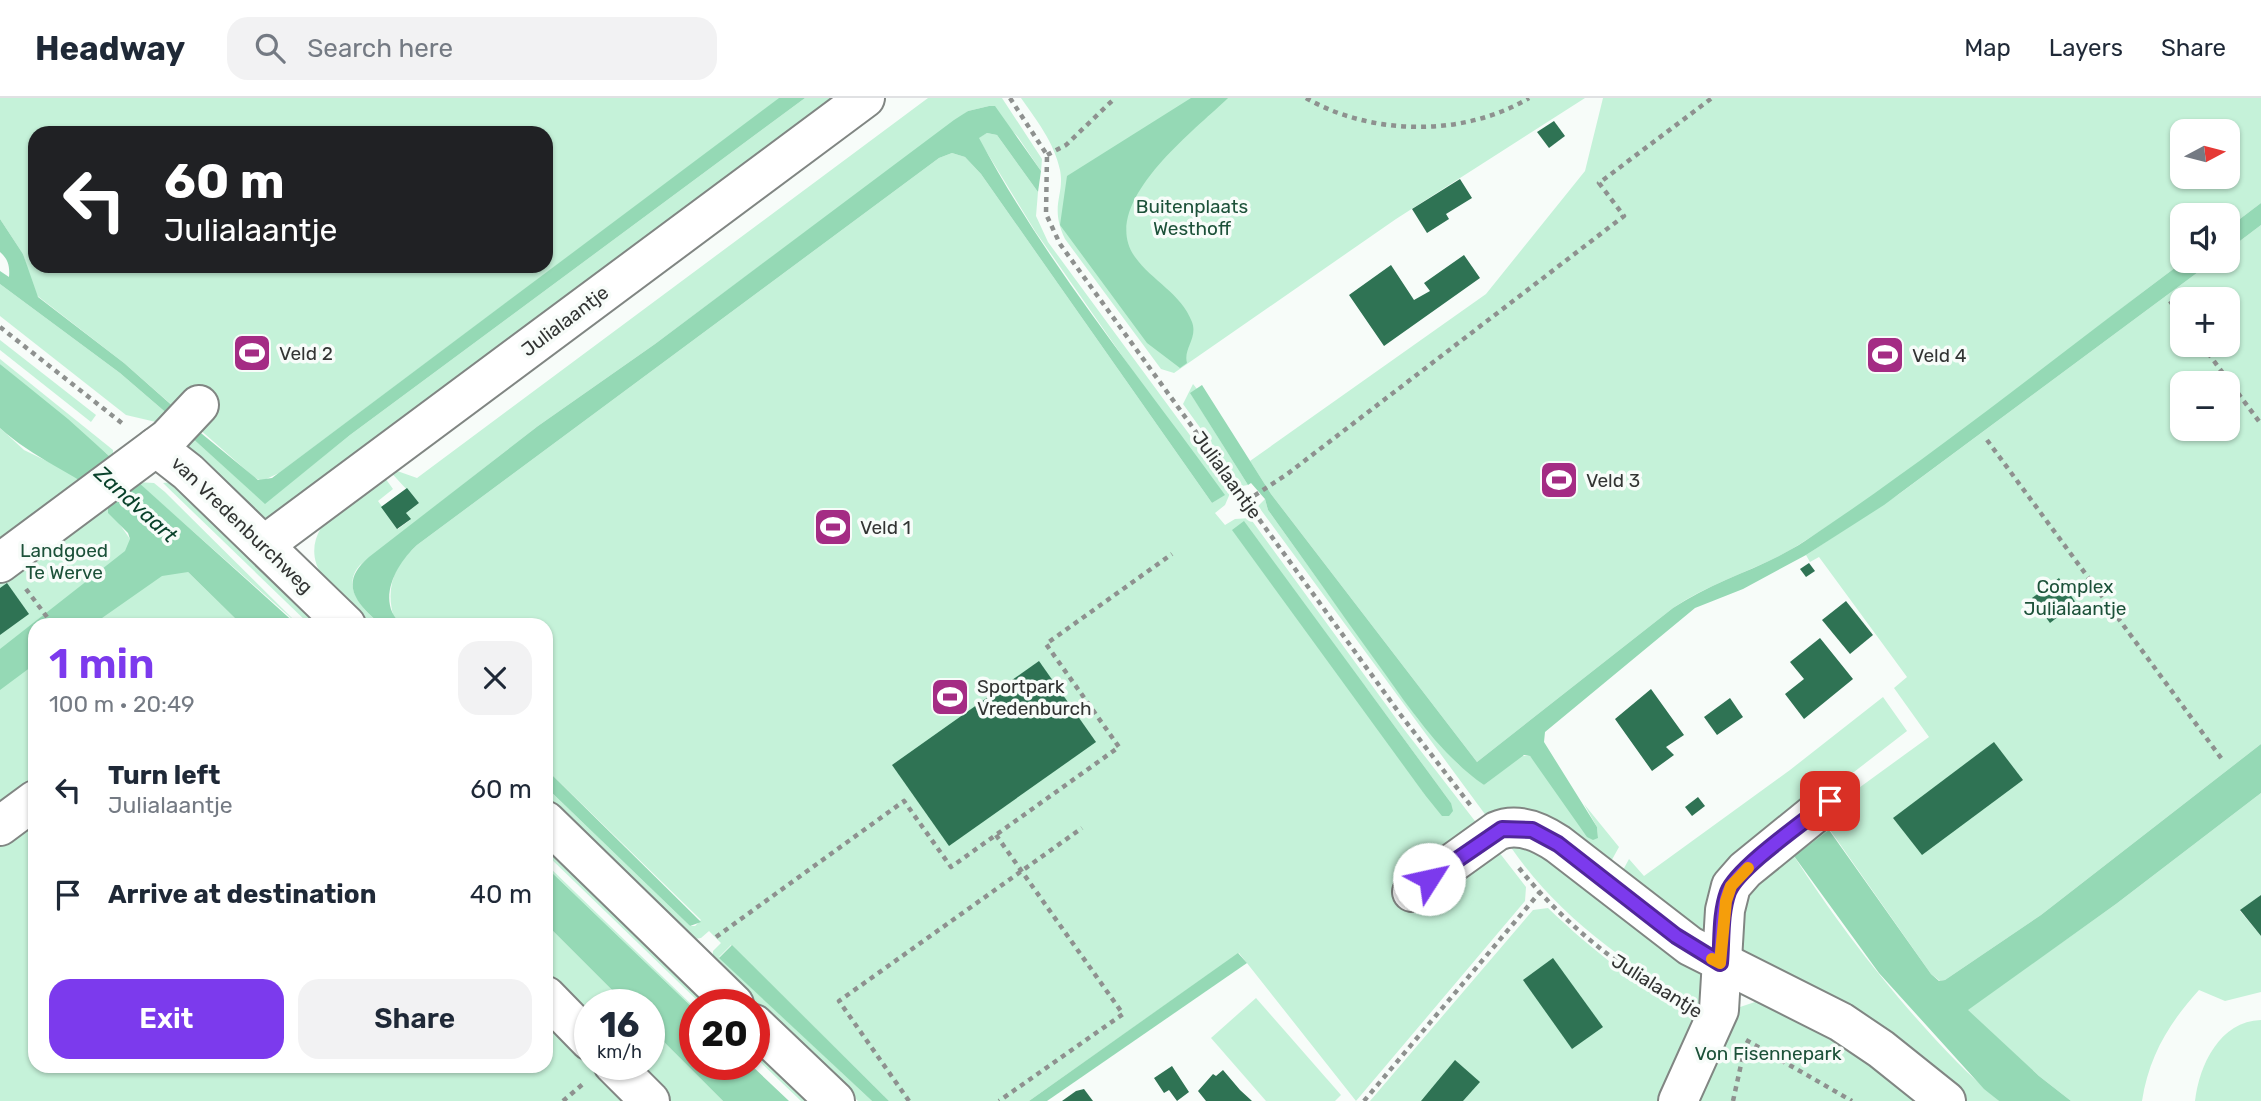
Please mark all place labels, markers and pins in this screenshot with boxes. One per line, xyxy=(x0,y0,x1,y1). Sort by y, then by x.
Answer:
sports icon: Veld 2 xyxy=(231,332,273,374)
sports icon: Veld 4 xyxy=(1864,334,1906,376)
place label: Veld 2 xyxy=(279,342,333,365)
place label: Veld 4 xyxy=(1912,344,1967,367)
sports icon: Veld 3 xyxy=(1538,459,1580,501)
place label: Veld 3 xyxy=(1586,469,1640,492)
sports icon: Veld 1 xyxy=(812,506,854,548)
place label: Veld 1 xyxy=(860,516,911,539)
place label: Sportpark Vredenburch xyxy=(977,675,1092,720)
sports icon: Sportpark Vredenburch xyxy=(929,676,971,718)
pin xyxy=(1800,771,1860,831)

